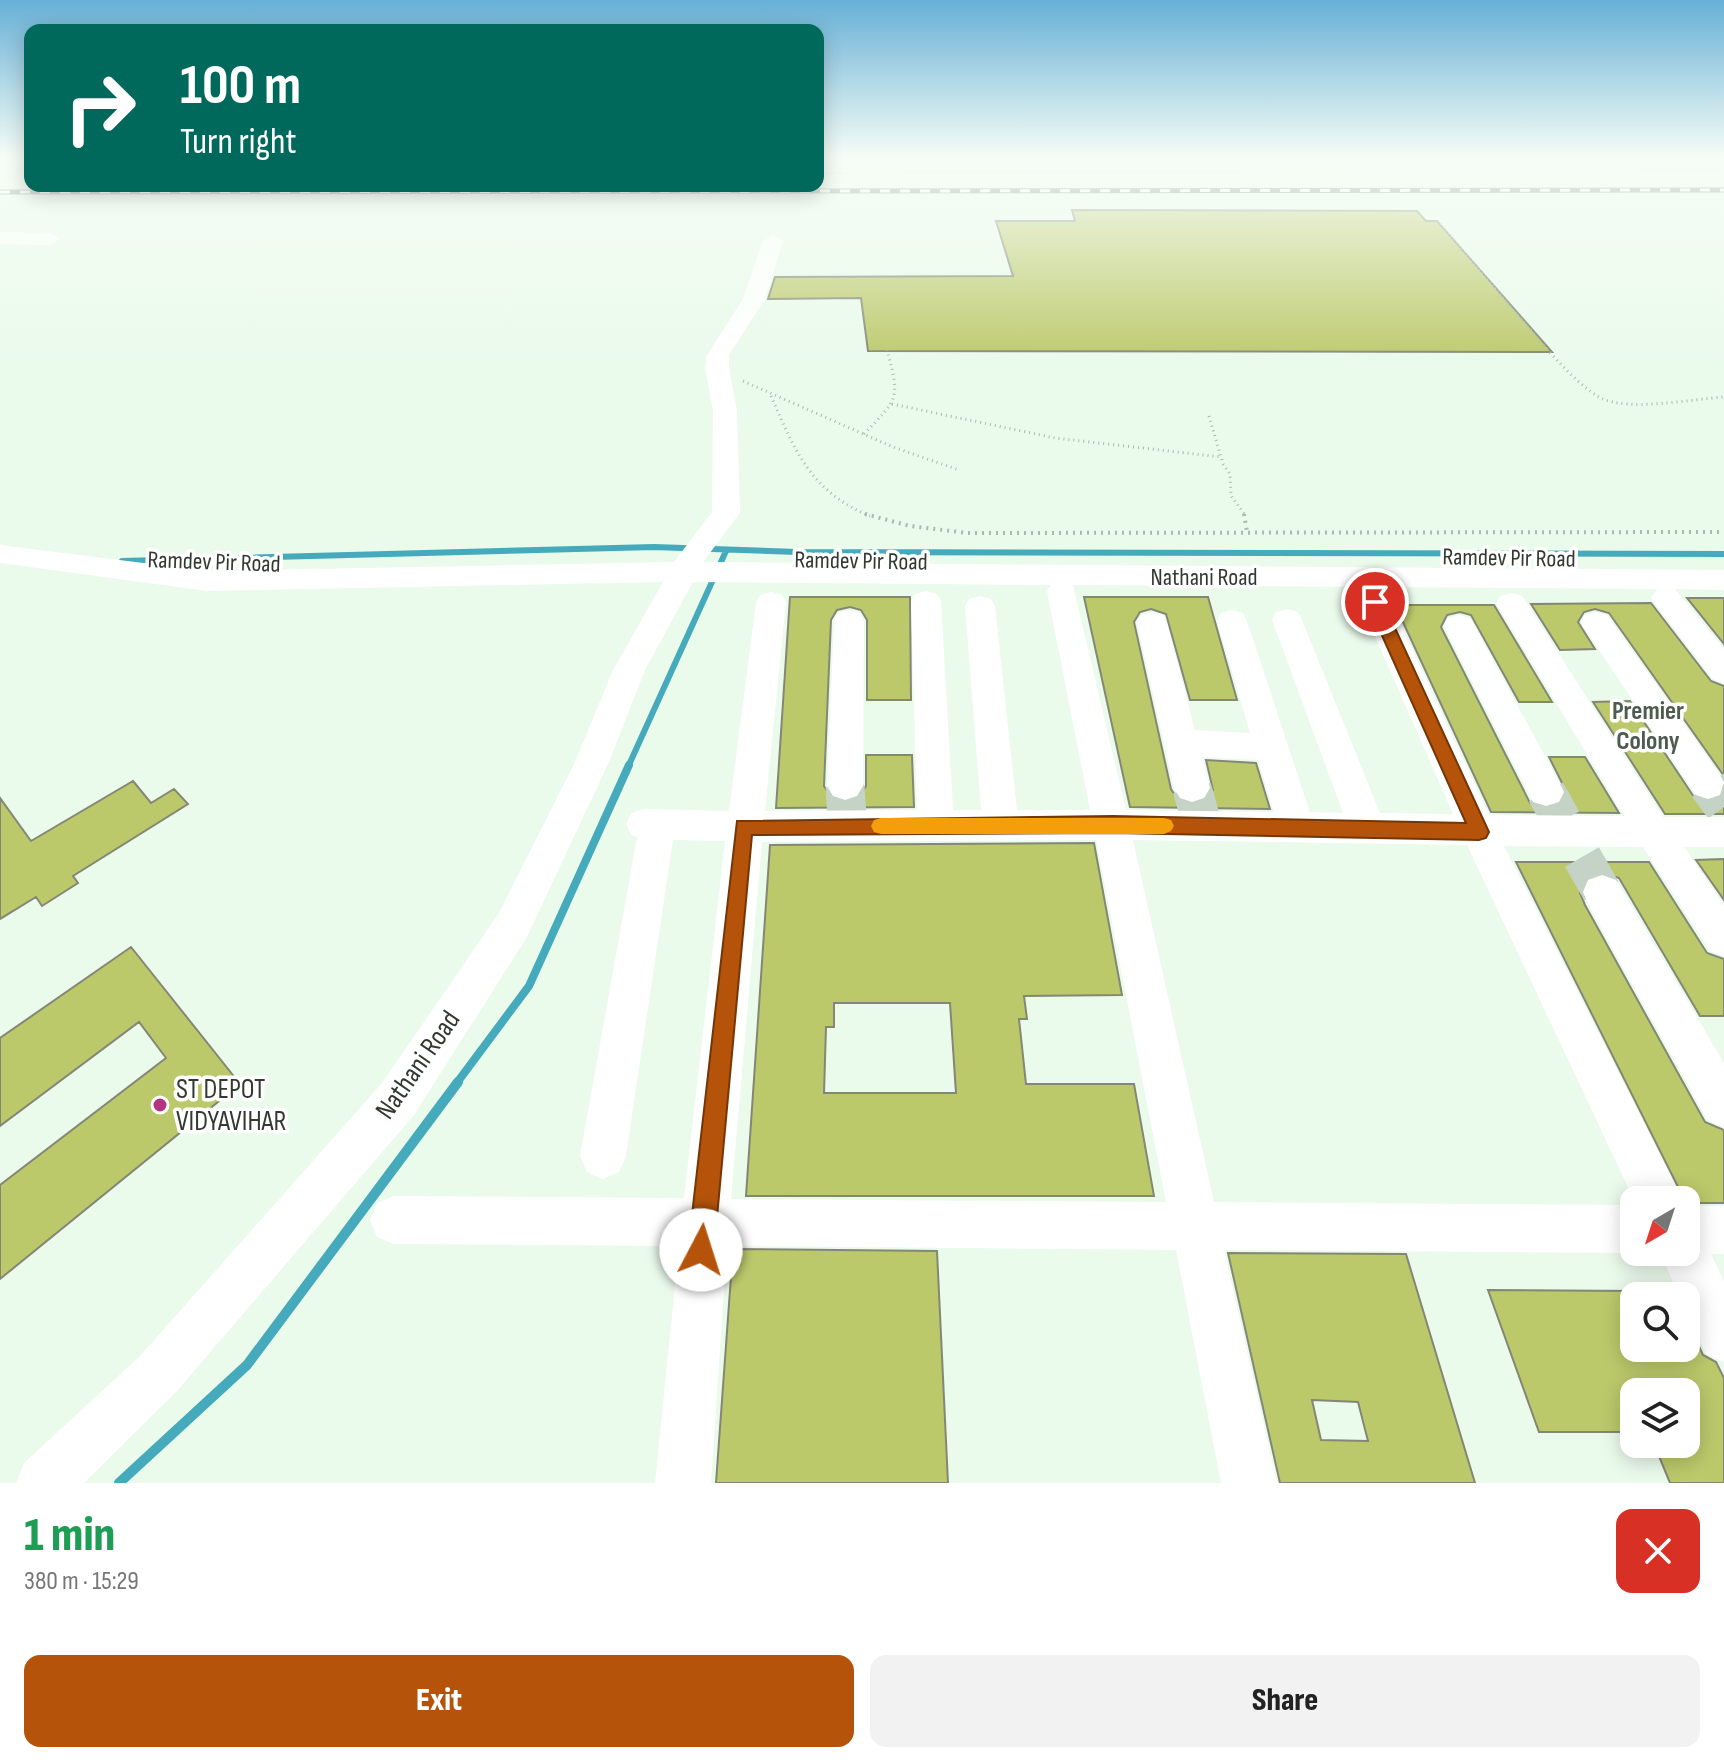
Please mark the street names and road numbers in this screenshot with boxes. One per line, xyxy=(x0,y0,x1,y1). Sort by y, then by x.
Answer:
street label: Ramdev Pir Road xyxy=(1442,542,1576,574)
street label: Ramdev Pir Road xyxy=(147,545,281,579)
street label: Ramdev Pir Road xyxy=(794,545,928,577)
street label: Nathani Road xyxy=(1151,563,1257,592)
street label: Nathani Road xyxy=(369,1004,467,1126)

